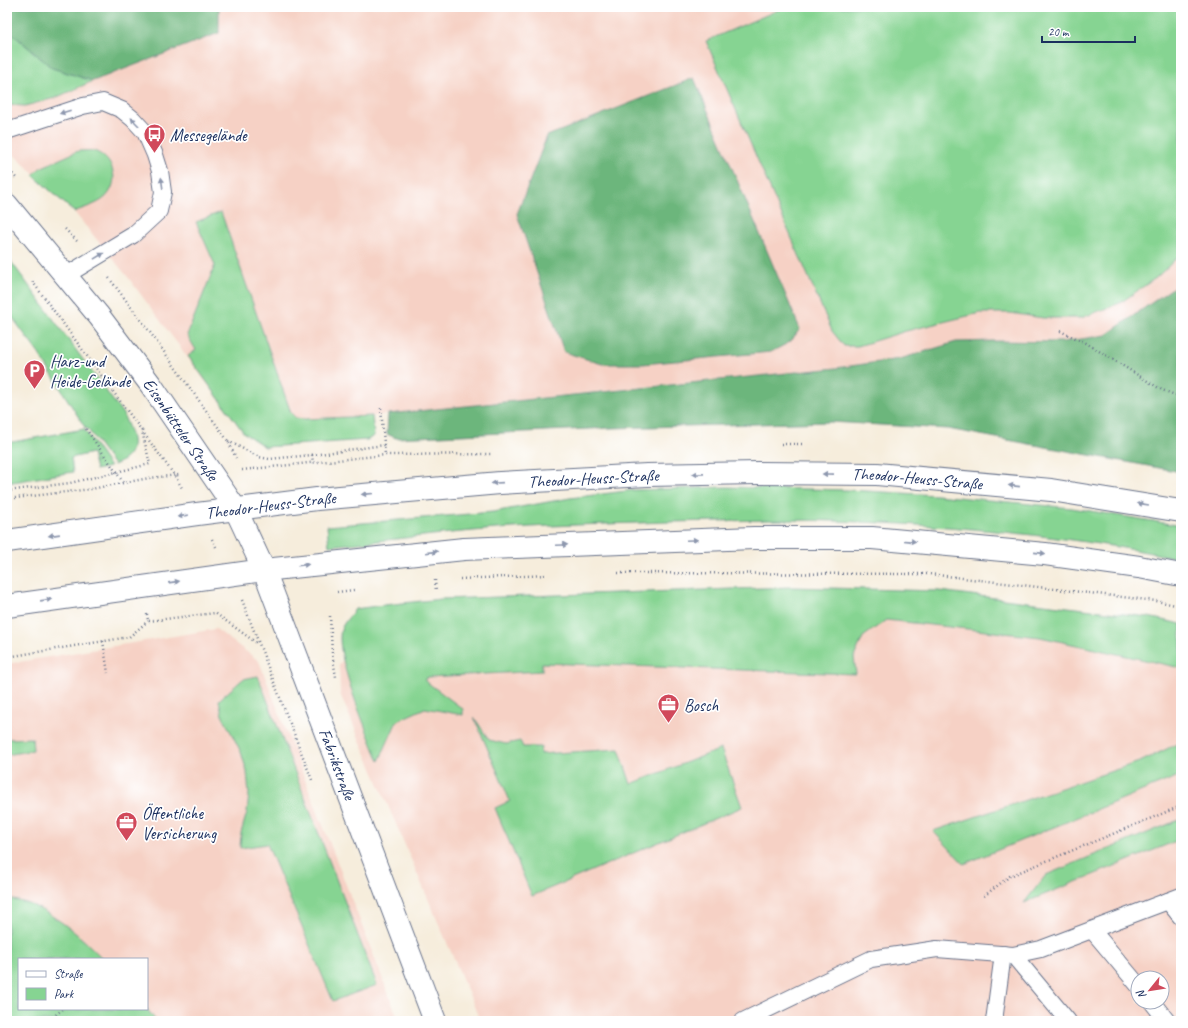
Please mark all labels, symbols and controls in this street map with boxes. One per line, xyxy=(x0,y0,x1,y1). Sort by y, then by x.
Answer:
scale bar xyxy=(1042,18,1135,44)
text: 20 m xyxy=(1048,24,1070,40)
one-way arrow xyxy=(59,109,71,115)
one-way arrow xyxy=(131,117,140,127)
bus stop icon: Messegelände xyxy=(142,122,168,155)
place label: Messegelände xyxy=(170,125,248,146)
one-way arrow xyxy=(159,177,165,189)
one-way arrow xyxy=(94,252,104,260)
place label: Harz-und Heide-Gelände xyxy=(50,351,132,392)
parking icon: Harz-und Heide-Gelände xyxy=(22,358,48,391)
street label: Eisenbütteler Straße xyxy=(138,374,224,486)
street label: Theodor-Heuss-Straße xyxy=(852,464,984,495)
street label: Theodor-Heuss-Straße xyxy=(528,465,660,492)
one-way arrow xyxy=(822,470,834,477)
one-way arrow xyxy=(691,471,704,477)
one-way arrow xyxy=(491,480,503,487)
one-way arrow xyxy=(1008,483,1020,489)
street label: Theodor-Heuss-Straße xyxy=(204,487,338,524)
one-way arrow xyxy=(361,491,373,497)
one-way arrow xyxy=(1137,501,1149,507)
one-way arrow xyxy=(177,513,189,519)
one-way arrow xyxy=(48,532,60,538)
one-way arrow xyxy=(686,537,699,543)
one-way arrow xyxy=(904,538,916,545)
one-way arrow xyxy=(556,542,569,548)
one-way arrow xyxy=(426,549,438,555)
one-way arrow xyxy=(1034,550,1046,557)
one-way arrow xyxy=(297,562,309,569)
one-way arrow xyxy=(168,579,180,585)
one-way arrow xyxy=(40,597,52,603)
office icon: Bosch xyxy=(656,692,682,725)
place label: Bosch xyxy=(684,695,719,716)
street label: Fabrikstraße xyxy=(314,726,361,804)
place label: Öffentliche Versicherung xyxy=(142,803,217,844)
office icon: Öffentliche Versicherung xyxy=(114,810,140,843)
legend xyxy=(18,958,148,1010)
text: Straße xyxy=(54,966,83,982)
north arrow xyxy=(1130,970,1170,1010)
text: Park xyxy=(54,986,75,1002)
text: N xyxy=(1132,987,1149,1001)

